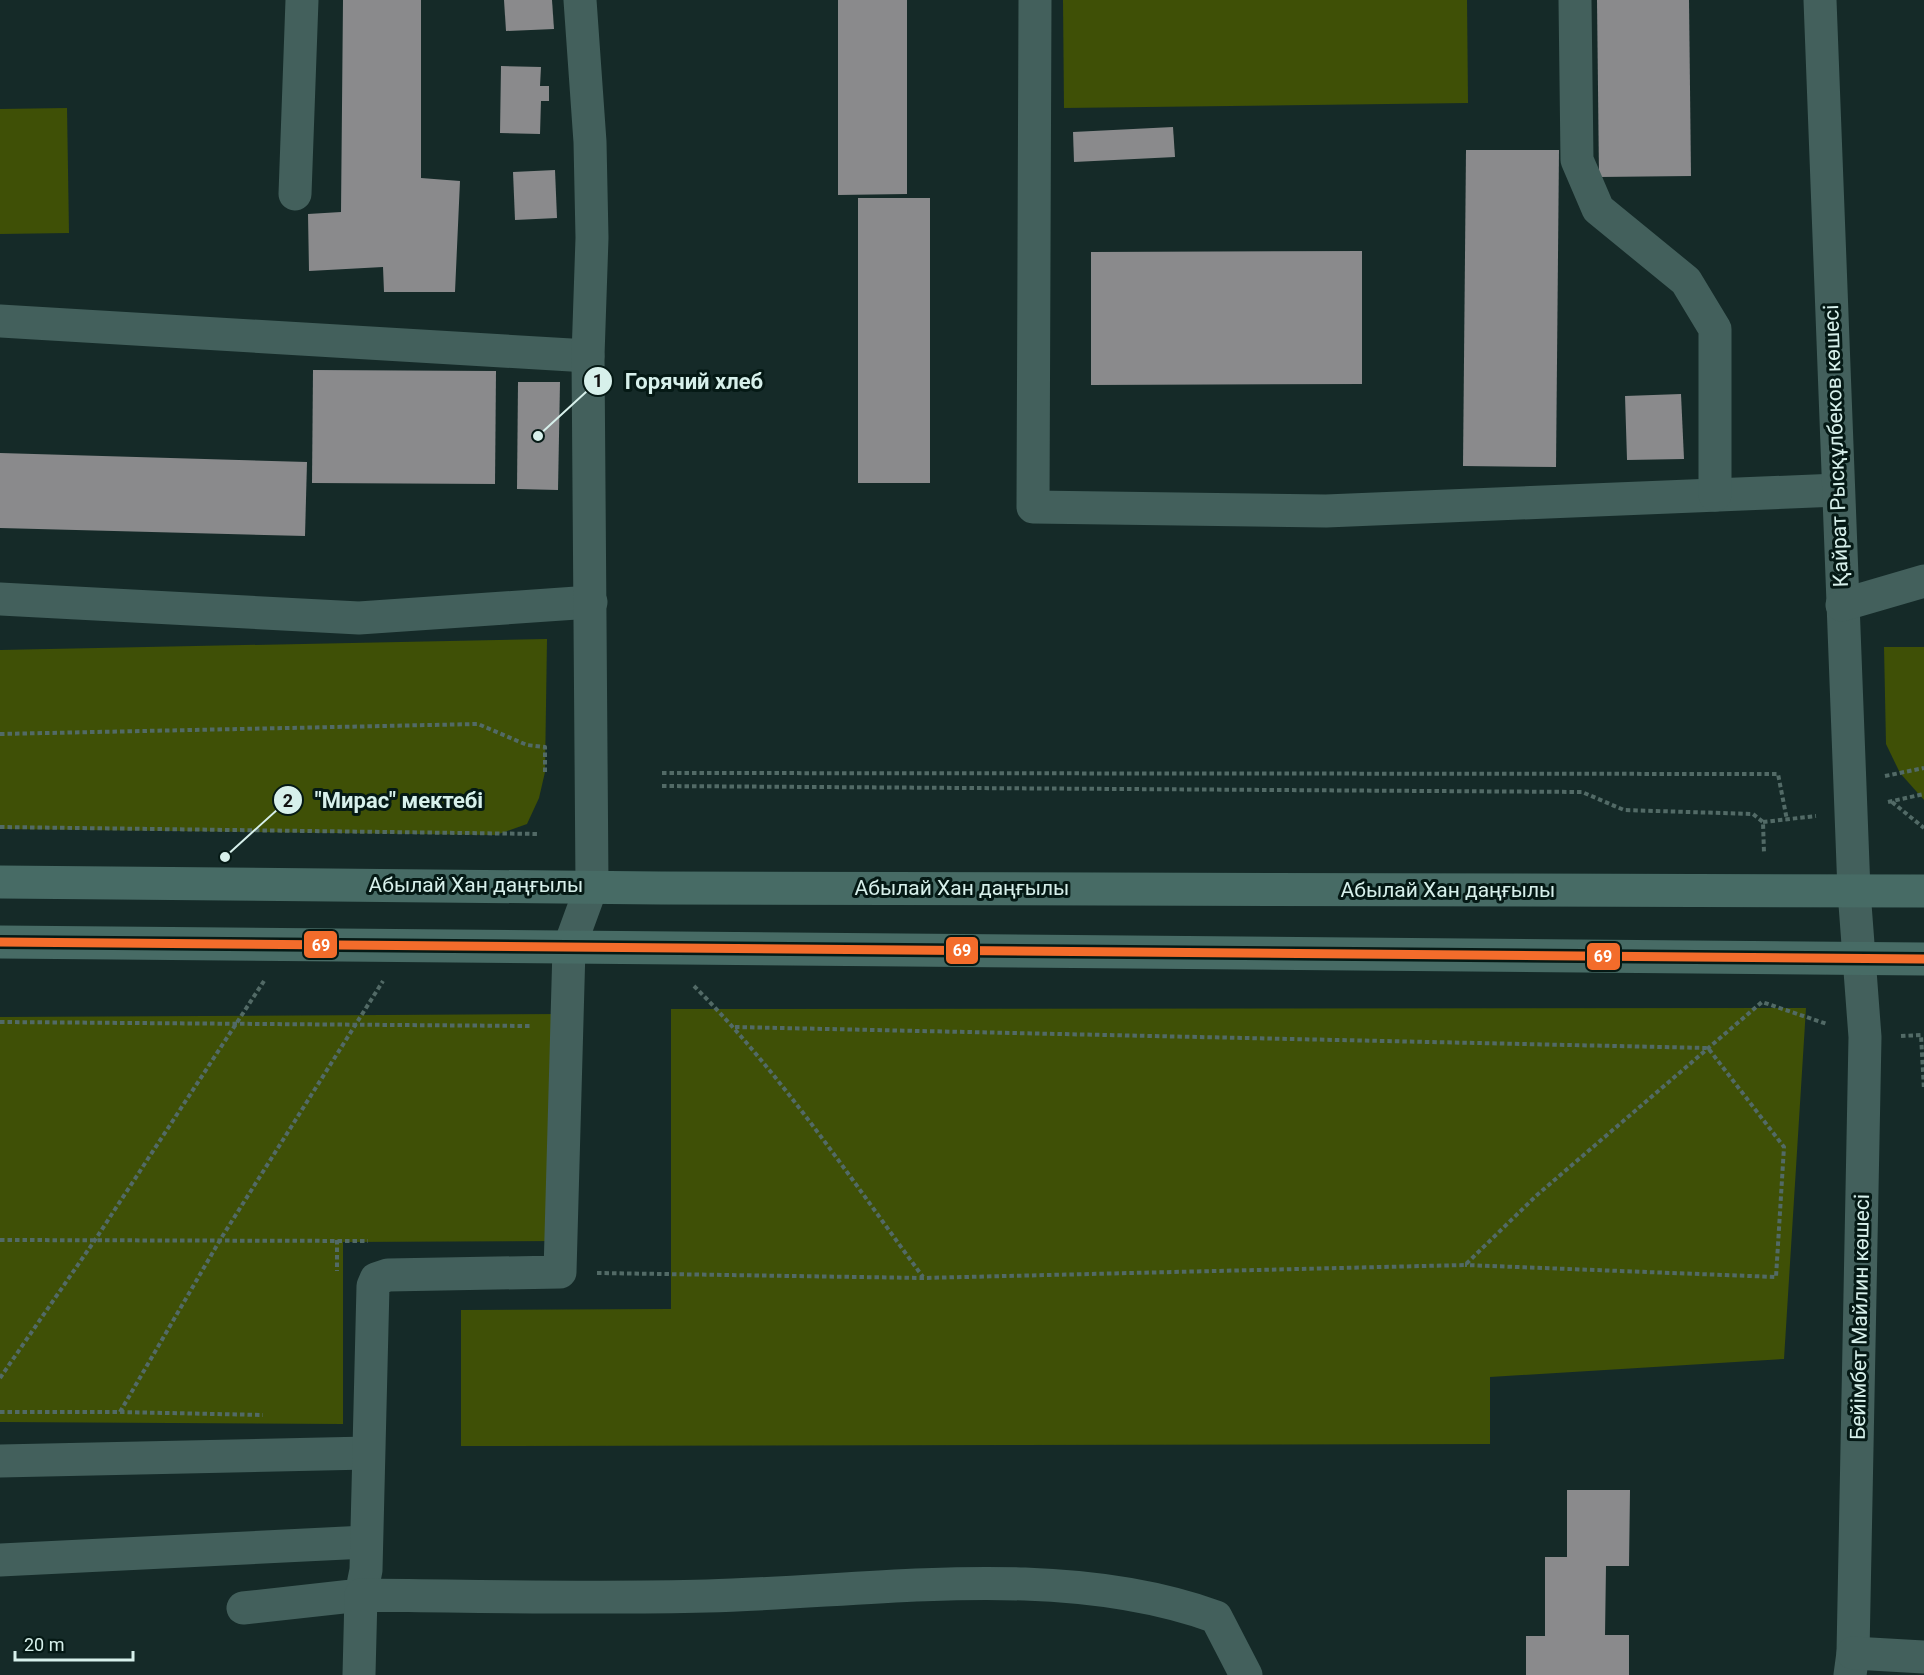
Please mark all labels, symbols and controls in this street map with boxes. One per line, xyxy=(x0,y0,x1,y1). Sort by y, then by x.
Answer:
street label: Қайрат Рысқұлбеков көшесі xyxy=(1819,304,1853,588)
callout: Горячий хлеб xyxy=(583,361,775,401)
text: Горячий хлеб xyxy=(625,369,763,394)
text: 1 xyxy=(593,370,603,391)
callout: "Мирас" мектебі xyxy=(273,780,495,820)
text: "Мирас" мектебі xyxy=(315,788,483,813)
text: 2 xyxy=(283,790,293,811)
street label: Абылай Хан даңғылы xyxy=(369,873,583,897)
street label: Абылай Хан даңғылы xyxy=(855,876,1069,900)
street label: Абылай Хан даңғылы xyxy=(1341,878,1555,902)
line badge: 69 xyxy=(303,930,338,959)
text: 69 xyxy=(312,936,330,955)
line badge: 69 xyxy=(945,936,979,965)
text: 69 xyxy=(953,941,971,960)
line badge: 69 xyxy=(1586,942,1621,971)
text: 69 xyxy=(1594,947,1612,966)
street label: Бейімбет Майлин көшесі xyxy=(1846,1194,1874,1440)
scale bar xyxy=(15,1624,134,1662)
text: 20 m xyxy=(24,1634,64,1655)

